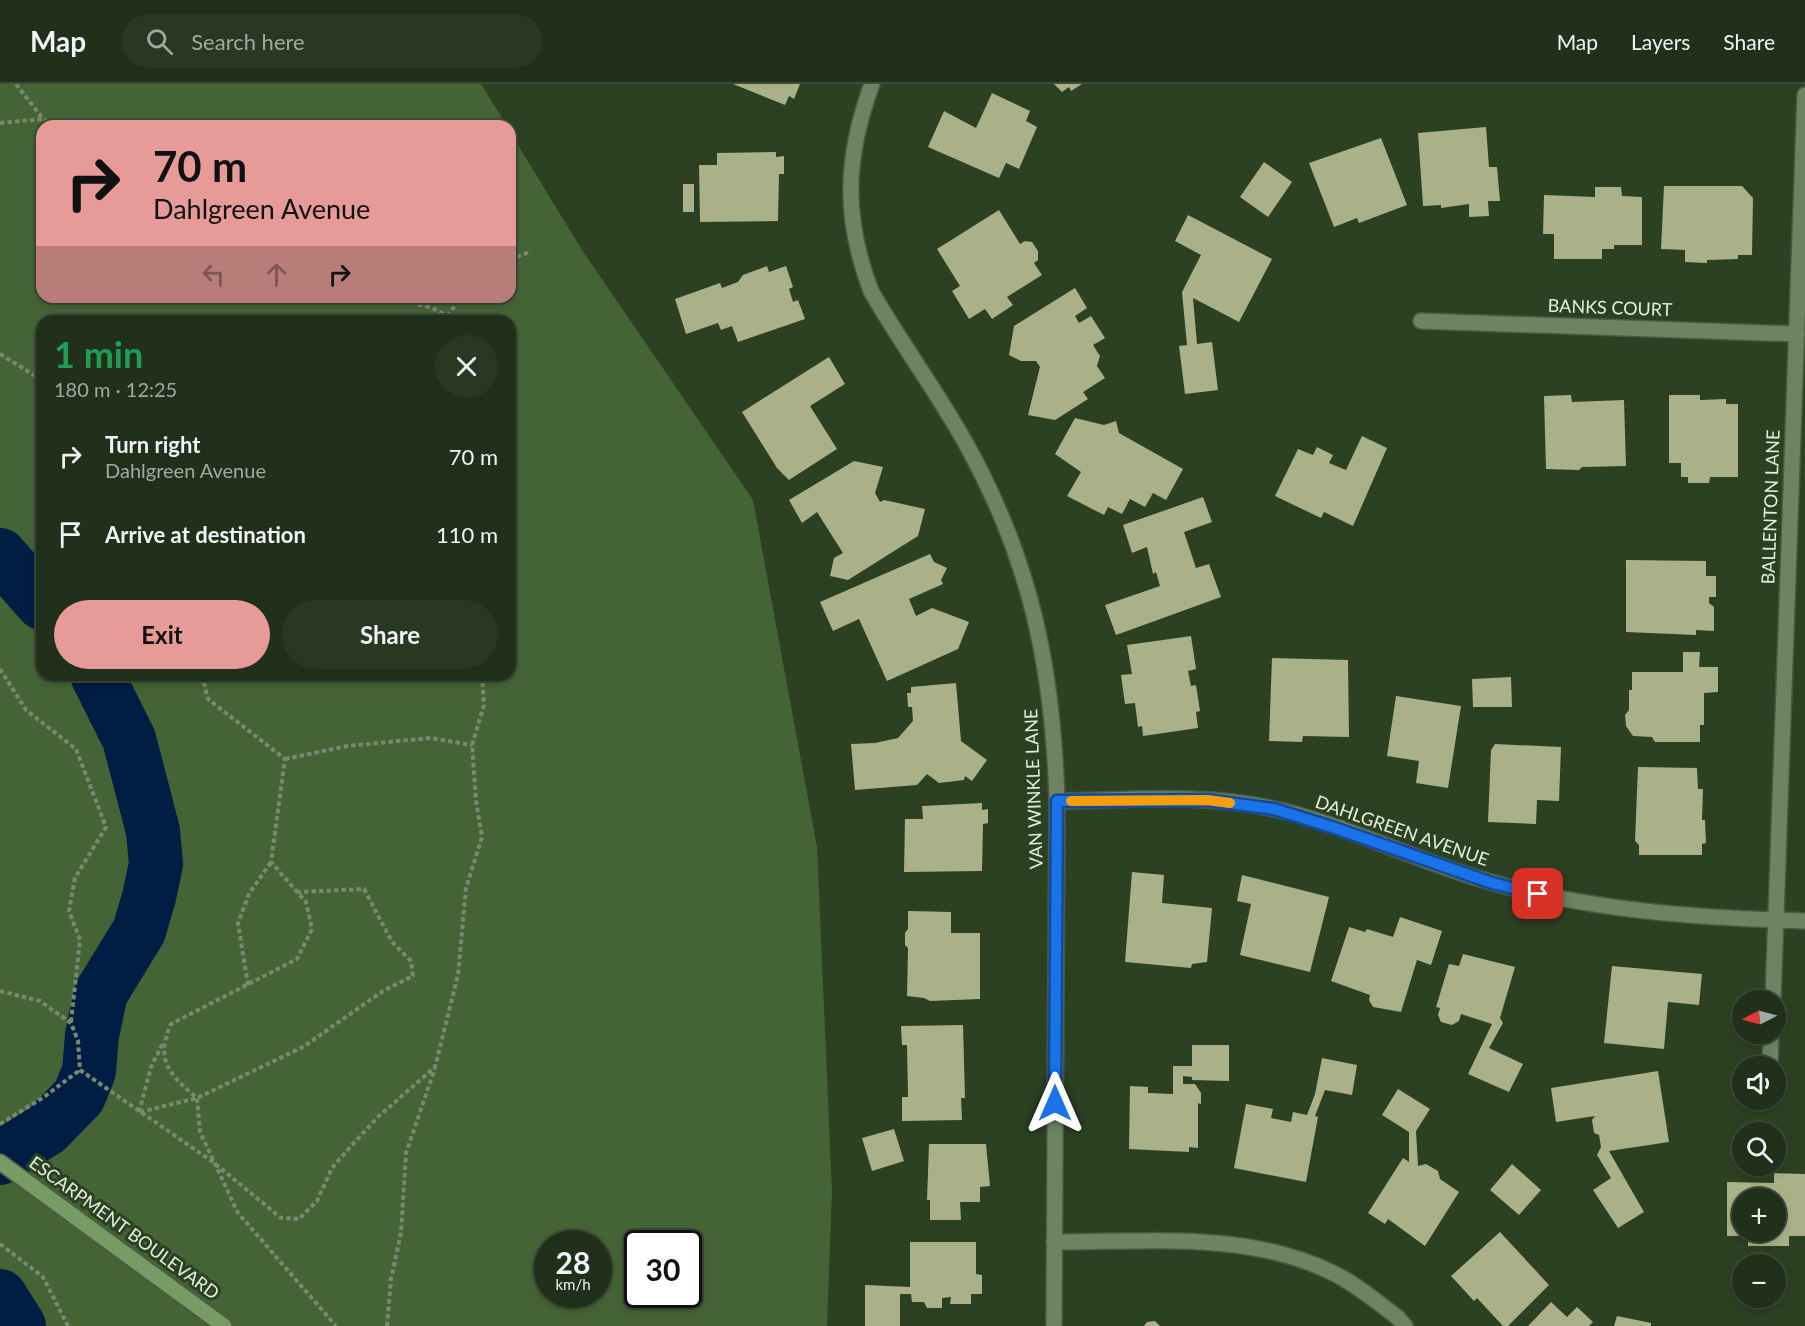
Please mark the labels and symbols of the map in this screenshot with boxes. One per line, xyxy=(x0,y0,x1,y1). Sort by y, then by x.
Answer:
street label: BANKS COURT xyxy=(1547,294,1673,320)
street label: BALLENTON LANE xyxy=(1756,429,1784,585)
street label: VAN WINKLE LANE xyxy=(1019,708,1047,870)
street label: DAHLGREEN AVENUE xyxy=(1313,790,1492,870)
pin xyxy=(1512,868,1563,919)
north arrow xyxy=(1732,990,1786,1044)
position arrow xyxy=(1023,1071,1087,1135)
street label: ESCARPMENT BOULEVARD xyxy=(25,1151,224,1303)
speed limit sign: 30 xyxy=(624,1230,702,1308)

